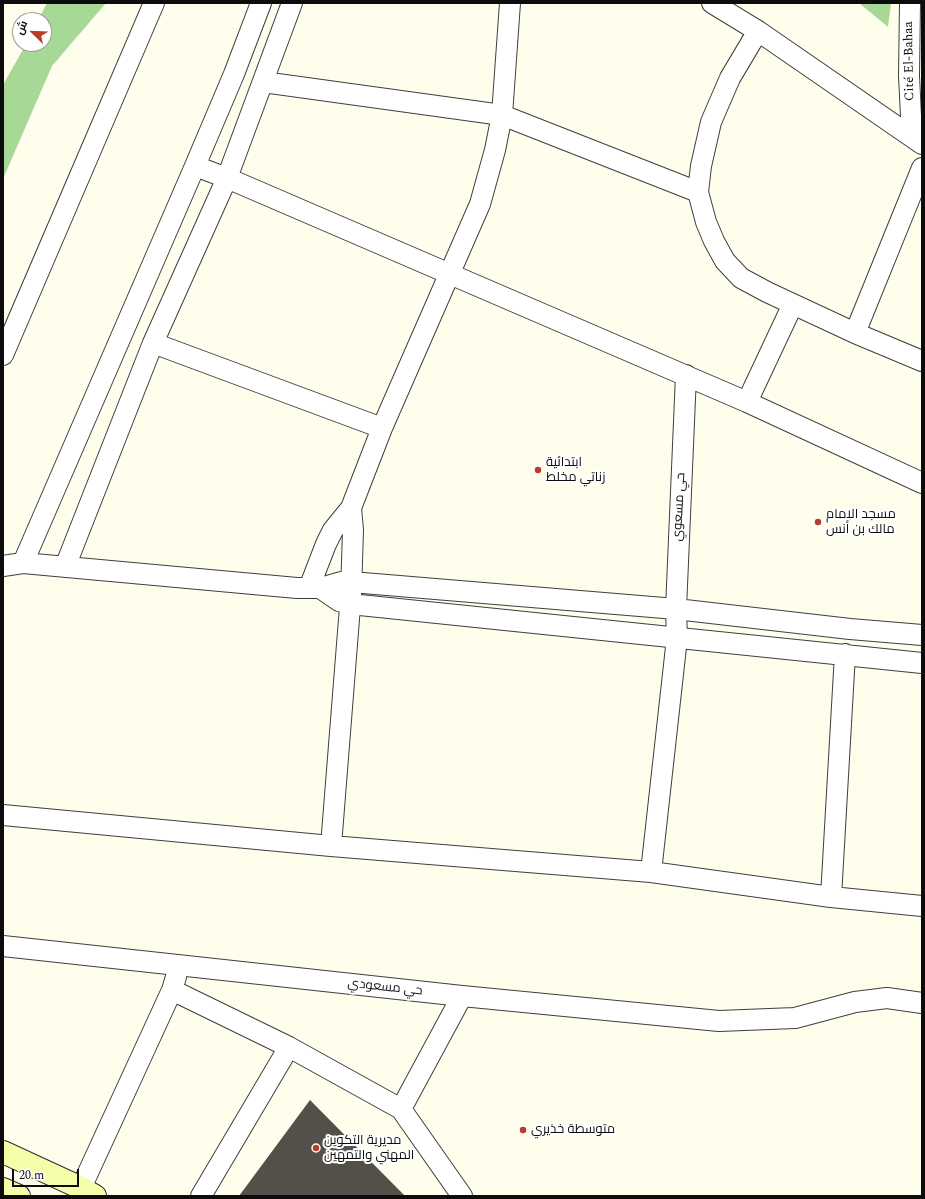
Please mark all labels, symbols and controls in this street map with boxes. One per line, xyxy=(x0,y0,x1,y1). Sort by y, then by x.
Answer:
north arrow xyxy=(12,12,52,52)
text: ش xyxy=(11,18,32,37)
street label: Cité El-Bahaa xyxy=(902,21,918,101)
place label: ابتدائية زناتي مخلط xyxy=(546,455,605,486)
marker: ابتدائية زناتي مخلط xyxy=(533,465,543,475)
street label: حي مسعوي xyxy=(670,472,690,542)
place label: مسجد الإمام مالك بن أنس xyxy=(826,507,896,538)
marker: مسجد الإمام مالك بن أنس xyxy=(813,517,823,527)
street label: حي مسعودي xyxy=(347,976,423,1000)
place label: متوسطة خذيري xyxy=(531,1122,615,1138)
marker: متوسطة خذيري xyxy=(518,1125,528,1135)
place label: مديرية التكوين المهني والتمهين xyxy=(324,1133,414,1164)
marker: مديرية التكوين المهني والتمهين xyxy=(311,1143,321,1153)
scale bar xyxy=(14,1161,81,1187)
text: 20 m xyxy=(19,1166,44,1185)

